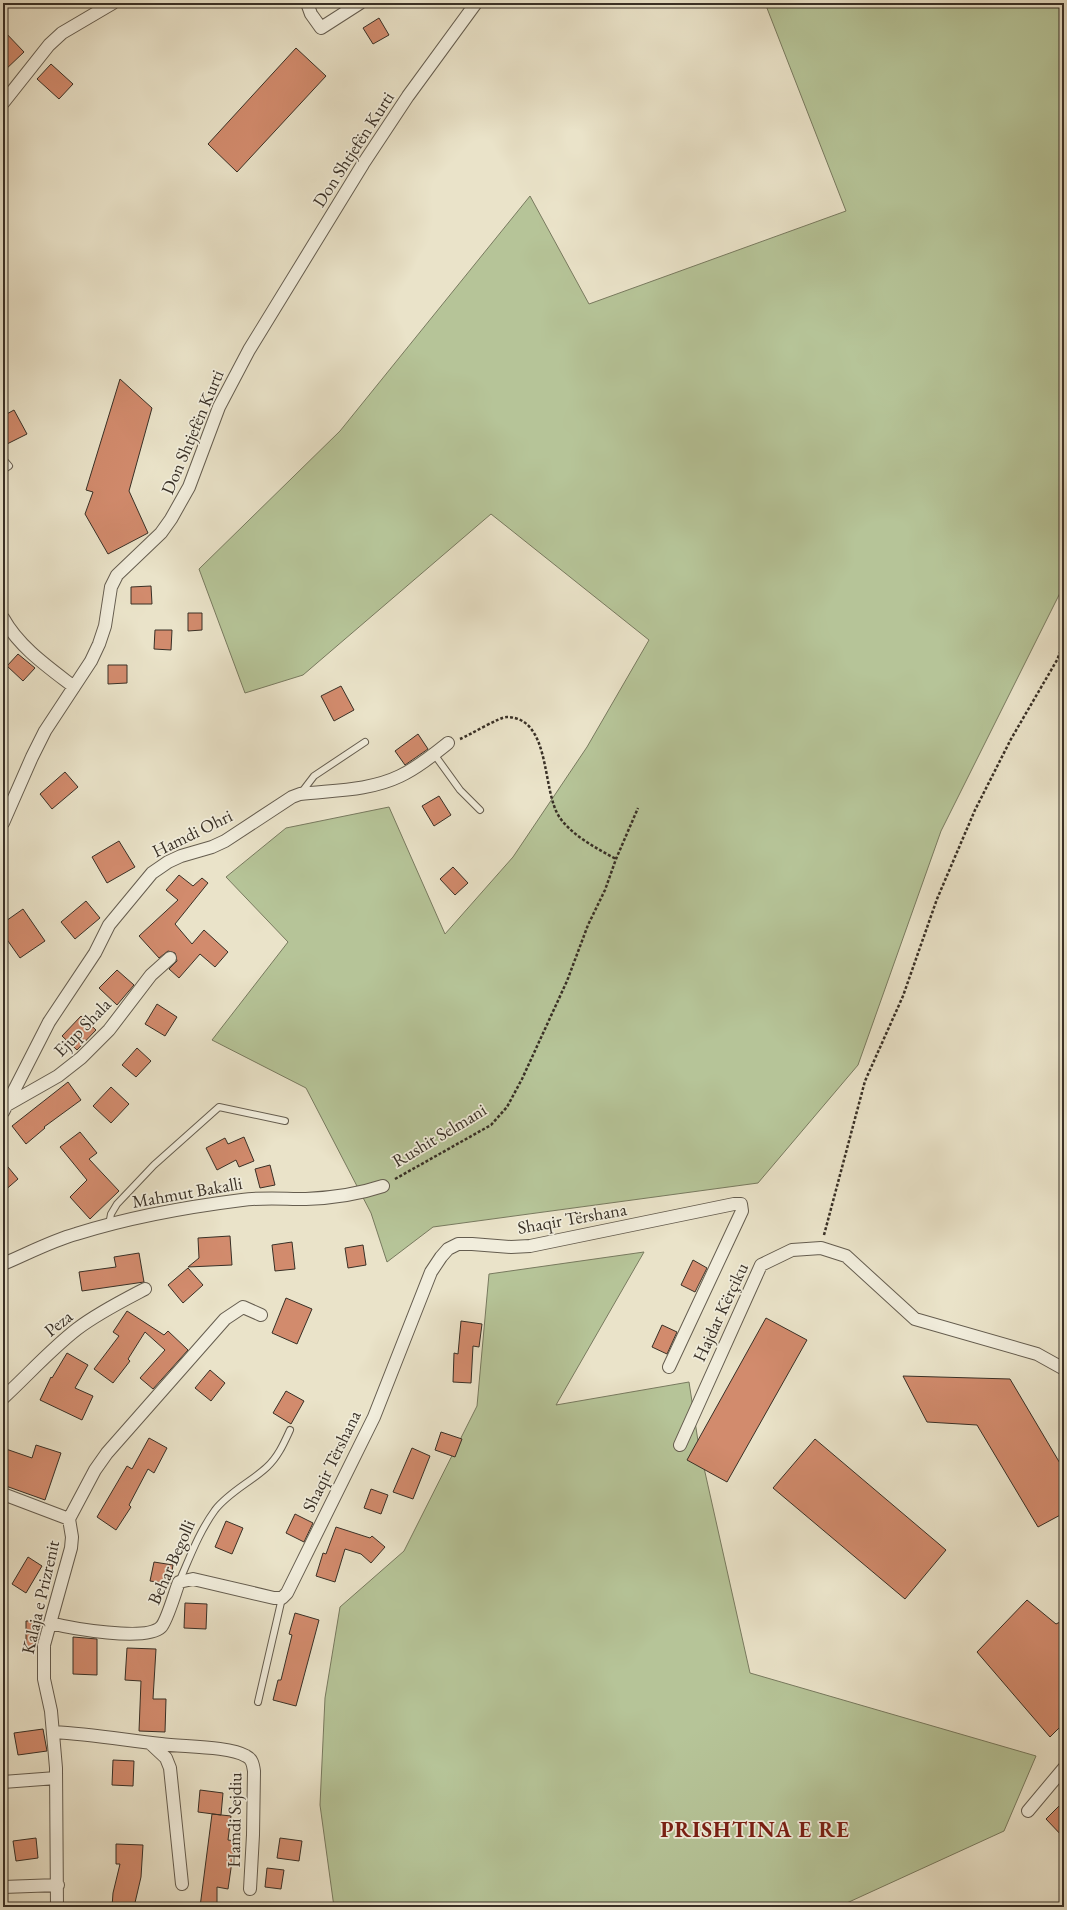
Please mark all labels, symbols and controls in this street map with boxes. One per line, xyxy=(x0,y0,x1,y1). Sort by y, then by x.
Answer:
street label: Don Shtjefën Kurti xyxy=(307,86,399,211)
street label: Don Shtjefën Kurti xyxy=(155,366,229,498)
street label: Hamdi Ohri xyxy=(148,803,236,862)
street label: Ejup Shala xyxy=(48,992,116,1061)
street label: Rushit Selmani xyxy=(388,1098,491,1172)
street label: Mahmut Bakalli xyxy=(130,1171,244,1213)
street label: Shaqir Tërshana xyxy=(516,1197,629,1239)
street label: Hajdar Kërçiku xyxy=(687,1258,753,1365)
street label: Peza xyxy=(39,1304,78,1341)
street label: Shaqir Tërshana xyxy=(296,1406,366,1516)
street label: Behar Begolli xyxy=(142,1515,200,1608)
street label: Kalaja e Prizrenit xyxy=(16,1538,64,1656)
street label: Hamdi Sejdiu xyxy=(222,1772,246,1868)
district label: PRISHTINA E RE xyxy=(660,1815,850,1844)

